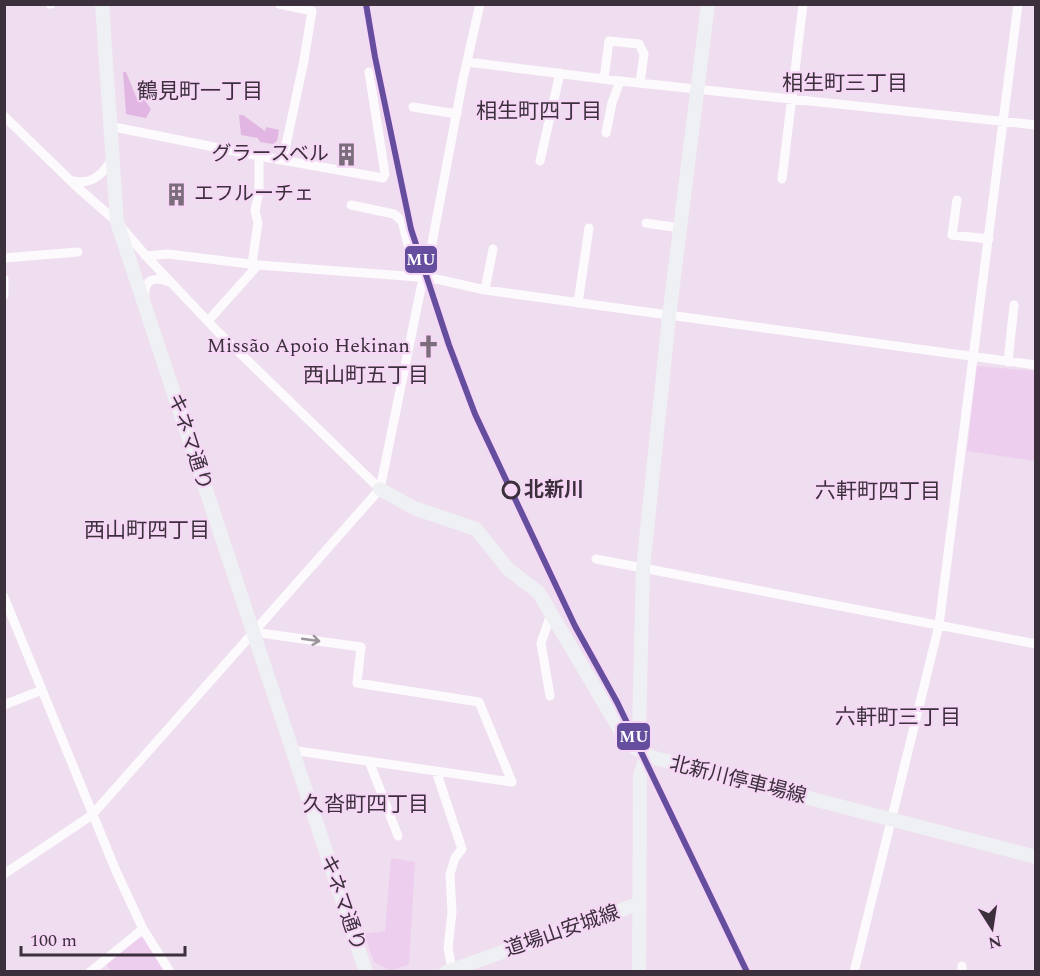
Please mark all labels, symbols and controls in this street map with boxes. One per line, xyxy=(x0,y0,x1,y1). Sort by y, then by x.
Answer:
district label: 相生町三丁目 xyxy=(782,68,908,100)
district label: 鶴見町一丁目 xyxy=(137,76,263,108)
district label: 相生町四丁目 xyxy=(476,96,602,128)
place label: グラースベル xyxy=(211,139,329,169)
building icon: グラースベル xyxy=(334,141,360,167)
place label: エフルーチェ xyxy=(194,179,314,209)
building icon: エフルーチェ xyxy=(163,181,189,207)
line badge: MU xyxy=(404,245,438,274)
text: MU xyxy=(406,248,436,272)
place label: Missão Apoio Hekinan xyxy=(207,331,410,361)
church icon: Missão Apoio Hekinan xyxy=(415,333,441,359)
district label: 西山町五丁目 xyxy=(303,360,429,392)
street label: キネマ通り xyxy=(160,390,220,494)
place label: 北新川 xyxy=(524,475,584,505)
district label: 六軒町四丁目 xyxy=(815,476,941,508)
marker: 北新川 xyxy=(502,481,520,499)
district label: 西山町四丁目 xyxy=(84,515,210,547)
one-way arrow xyxy=(300,635,320,646)
district label: 六軒町三丁目 xyxy=(835,702,961,734)
line badge: MU xyxy=(616,722,651,751)
text: MU xyxy=(619,725,649,749)
street label: 北新川停車場線 xyxy=(666,749,810,811)
district label: 久沓町四丁目 xyxy=(303,789,429,821)
street label: キネマ通り xyxy=(313,851,373,955)
street label: 道場山安城線 xyxy=(500,897,624,965)
north arrow xyxy=(962,898,1022,958)
scale bar xyxy=(21,919,184,957)
text: 100 m xyxy=(30,927,77,954)
text: N xyxy=(986,929,1004,955)

